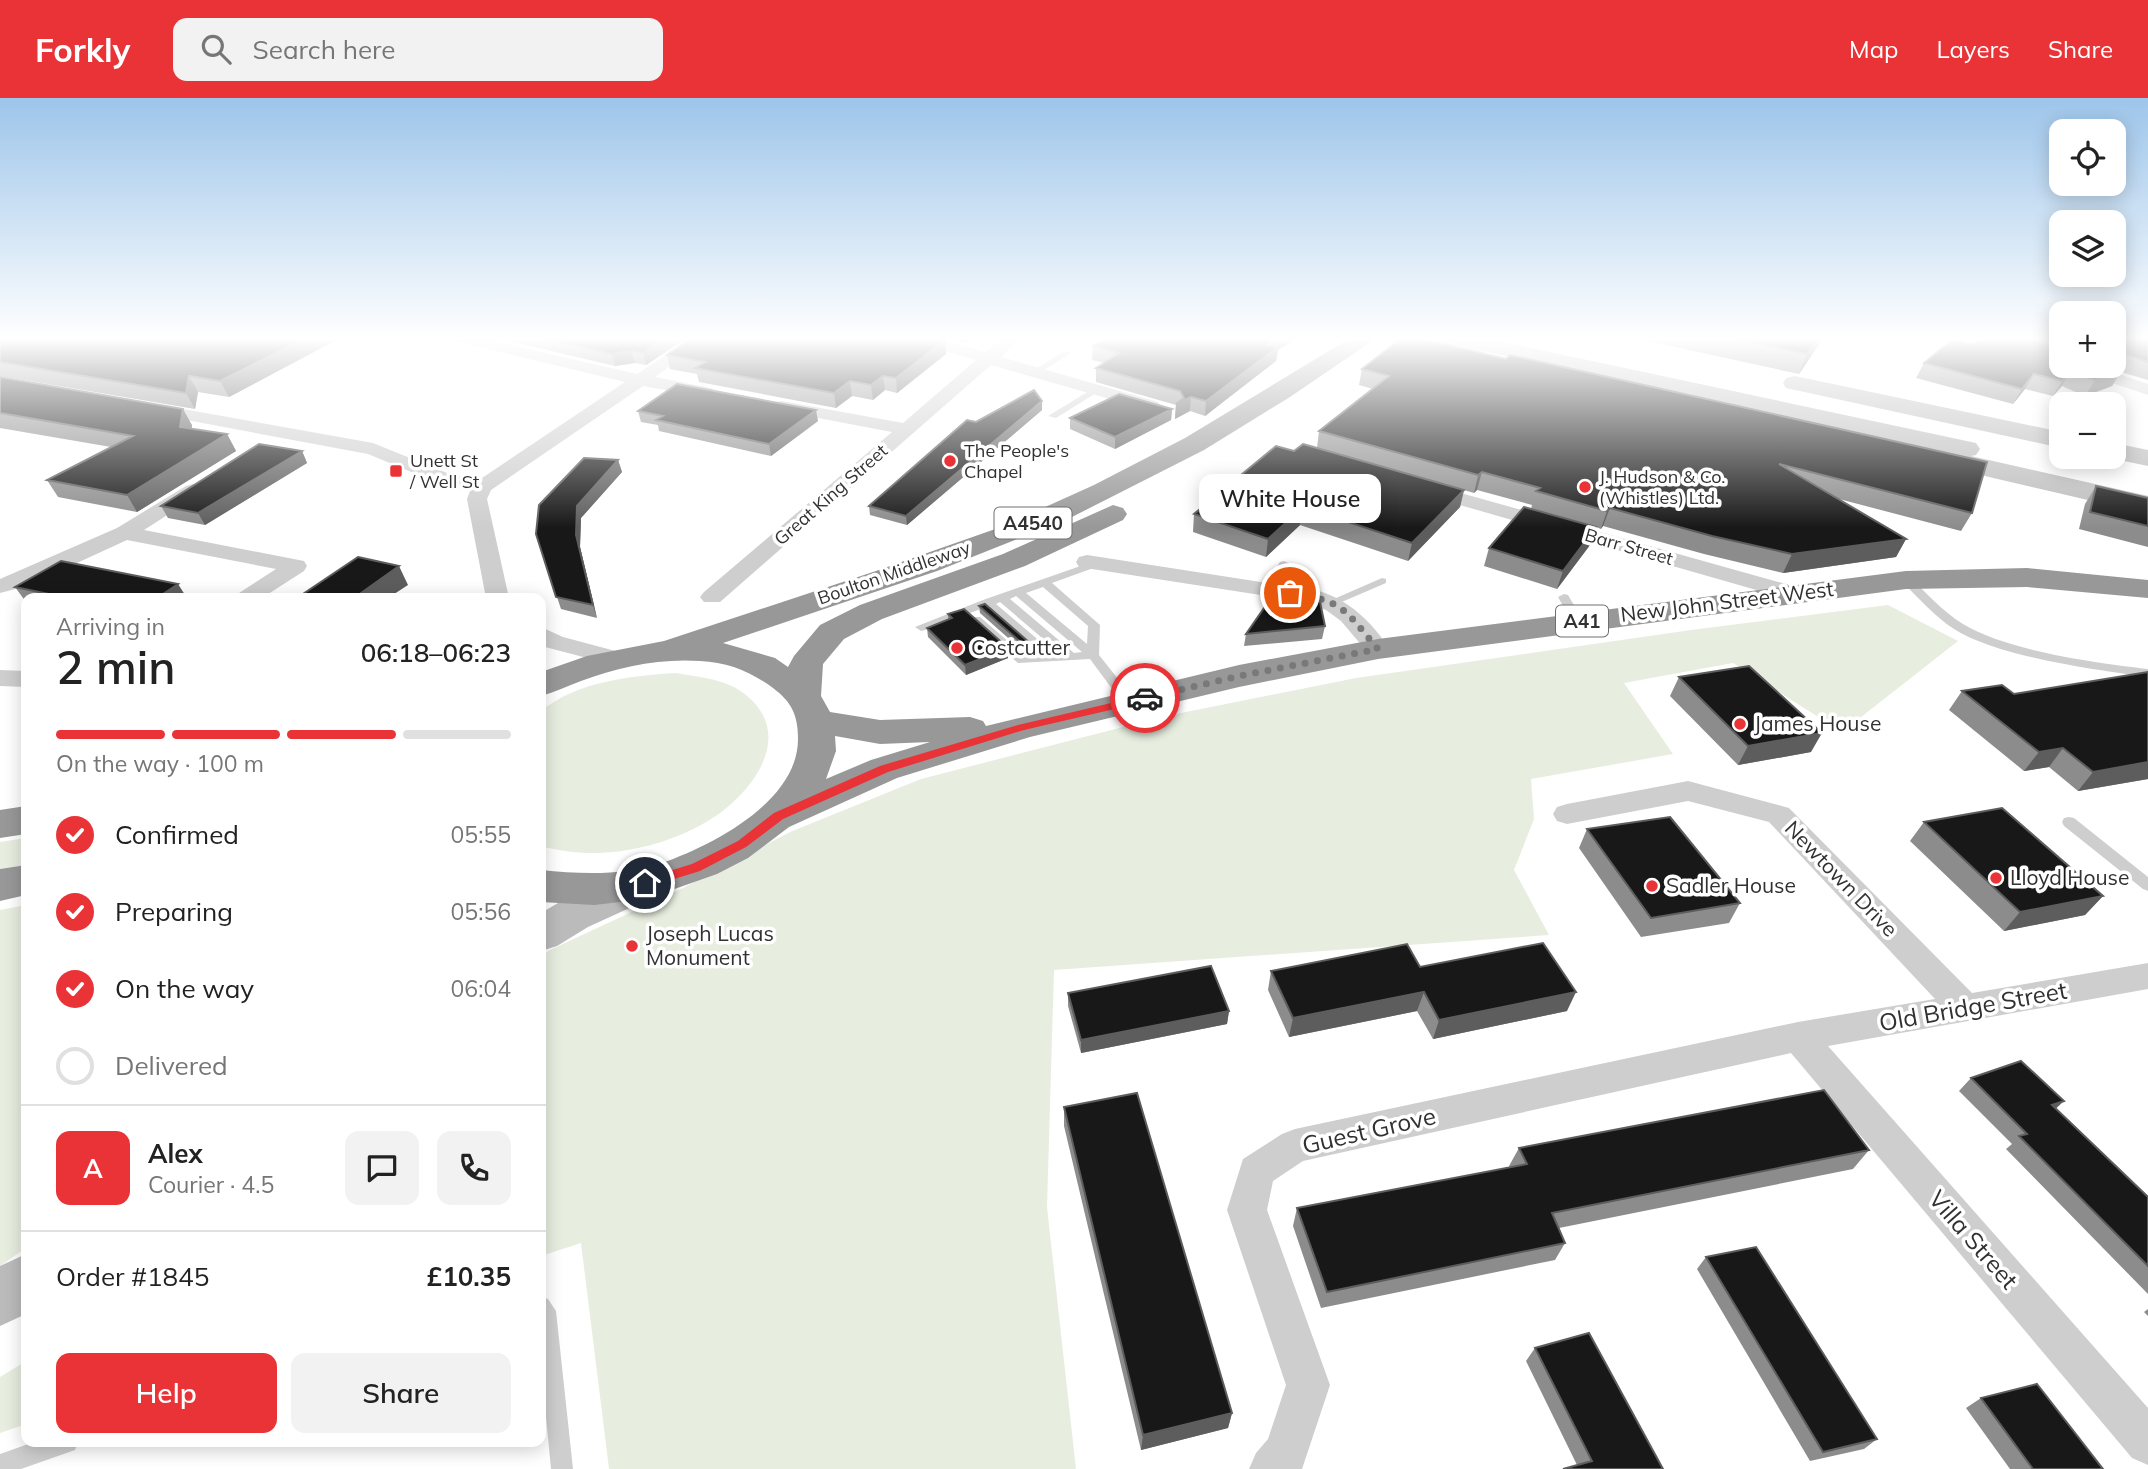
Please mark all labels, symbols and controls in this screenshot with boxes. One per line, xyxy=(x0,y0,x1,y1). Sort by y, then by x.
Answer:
search box xyxy=(173,18,663,81)
text: Forkly xyxy=(35,29,131,70)
icon: search xyxy=(197,30,235,68)
text: Search here xyxy=(253,33,395,66)
text: Map xyxy=(1849,34,1898,64)
text: Layers xyxy=(1936,34,2010,64)
text: Share xyxy=(2048,34,2113,64)
map controls xyxy=(2049,119,2126,469)
button: locate xyxy=(2049,119,2126,196)
button: layers xyxy=(2049,210,2126,287)
button: + xyxy=(2049,301,2126,378)
button: − xyxy=(2049,392,2126,469)
street label: Great King Street xyxy=(769,439,892,550)
place label: The People's Chapel xyxy=(964,439,1069,483)
place label: Unett St / Well St xyxy=(409,449,479,493)
marker: The People's Chapel xyxy=(942,453,958,469)
marker: Unett St / Well St xyxy=(388,463,404,479)
place label: J. Hudson & Co. (Whistles) Ltd. xyxy=(1599,465,1725,509)
callout: White House xyxy=(1199,474,1381,523)
marker: J. Hudson & Co. (Whistles) Ltd. xyxy=(1577,479,1593,495)
text: White House xyxy=(1220,484,1360,513)
road number: A4540 xyxy=(995,508,1072,538)
street label: Barr Street xyxy=(1582,523,1676,570)
street label: Boulton Middleway xyxy=(814,535,974,609)
pin xyxy=(1260,563,1320,623)
icon: bag xyxy=(1271,574,1309,612)
street label: New John Street West xyxy=(1619,575,1835,627)
road number: A41 xyxy=(1556,606,1608,636)
text: Arriving in xyxy=(56,612,165,641)
place label: Costcutter xyxy=(971,634,1070,660)
text: 06:18–06:23 xyxy=(361,636,511,669)
text: 2 min xyxy=(56,638,175,696)
marker: Costcutter xyxy=(949,640,965,656)
courier xyxy=(1110,663,1180,733)
icon: car xyxy=(1126,679,1164,717)
place label: James House xyxy=(1754,710,1881,736)
marker: James House xyxy=(1732,716,1748,732)
text: On the way · 100 m xyxy=(56,749,264,778)
street label: Newtown Drive xyxy=(1780,815,1904,942)
icon: check xyxy=(56,816,94,854)
text: Confirmed xyxy=(115,818,239,851)
text: 05:55 xyxy=(451,820,511,849)
pin xyxy=(615,853,675,913)
icon: home xyxy=(626,864,664,902)
place label: Lloyd House xyxy=(2010,864,2129,890)
marker: Lloyd House xyxy=(1988,870,2004,886)
place label: Sadler House xyxy=(1666,872,1796,898)
marker: Sadler House xyxy=(1644,878,1660,894)
icon: check xyxy=(56,893,94,931)
text: Preparing xyxy=(115,895,233,928)
text: 05:56 xyxy=(451,897,511,926)
place label: Joseph Lucas Monument xyxy=(646,920,774,970)
marker: Joseph Lucas Monument xyxy=(624,938,640,954)
icon: check xyxy=(56,970,94,1008)
text: On the way xyxy=(115,972,254,1005)
text: 06:04 xyxy=(451,974,511,1003)
street label: Old Bridge Street xyxy=(1877,975,2069,1037)
text: Delivered xyxy=(115,1049,228,1082)
street label: Guest Grove xyxy=(1299,1100,1438,1160)
button: chat xyxy=(345,1131,419,1205)
button: phone xyxy=(437,1131,511,1205)
text: Alex xyxy=(148,1137,203,1170)
text: A xyxy=(83,1152,103,1185)
text: Courier · 4.5 xyxy=(148,1170,274,1199)
street label: Villa Street xyxy=(1923,1184,2025,1295)
text: Order #1845 xyxy=(56,1260,209,1293)
text: £10.35 xyxy=(427,1260,511,1293)
button: Help xyxy=(56,1353,277,1433)
button: Share xyxy=(291,1353,511,1433)

